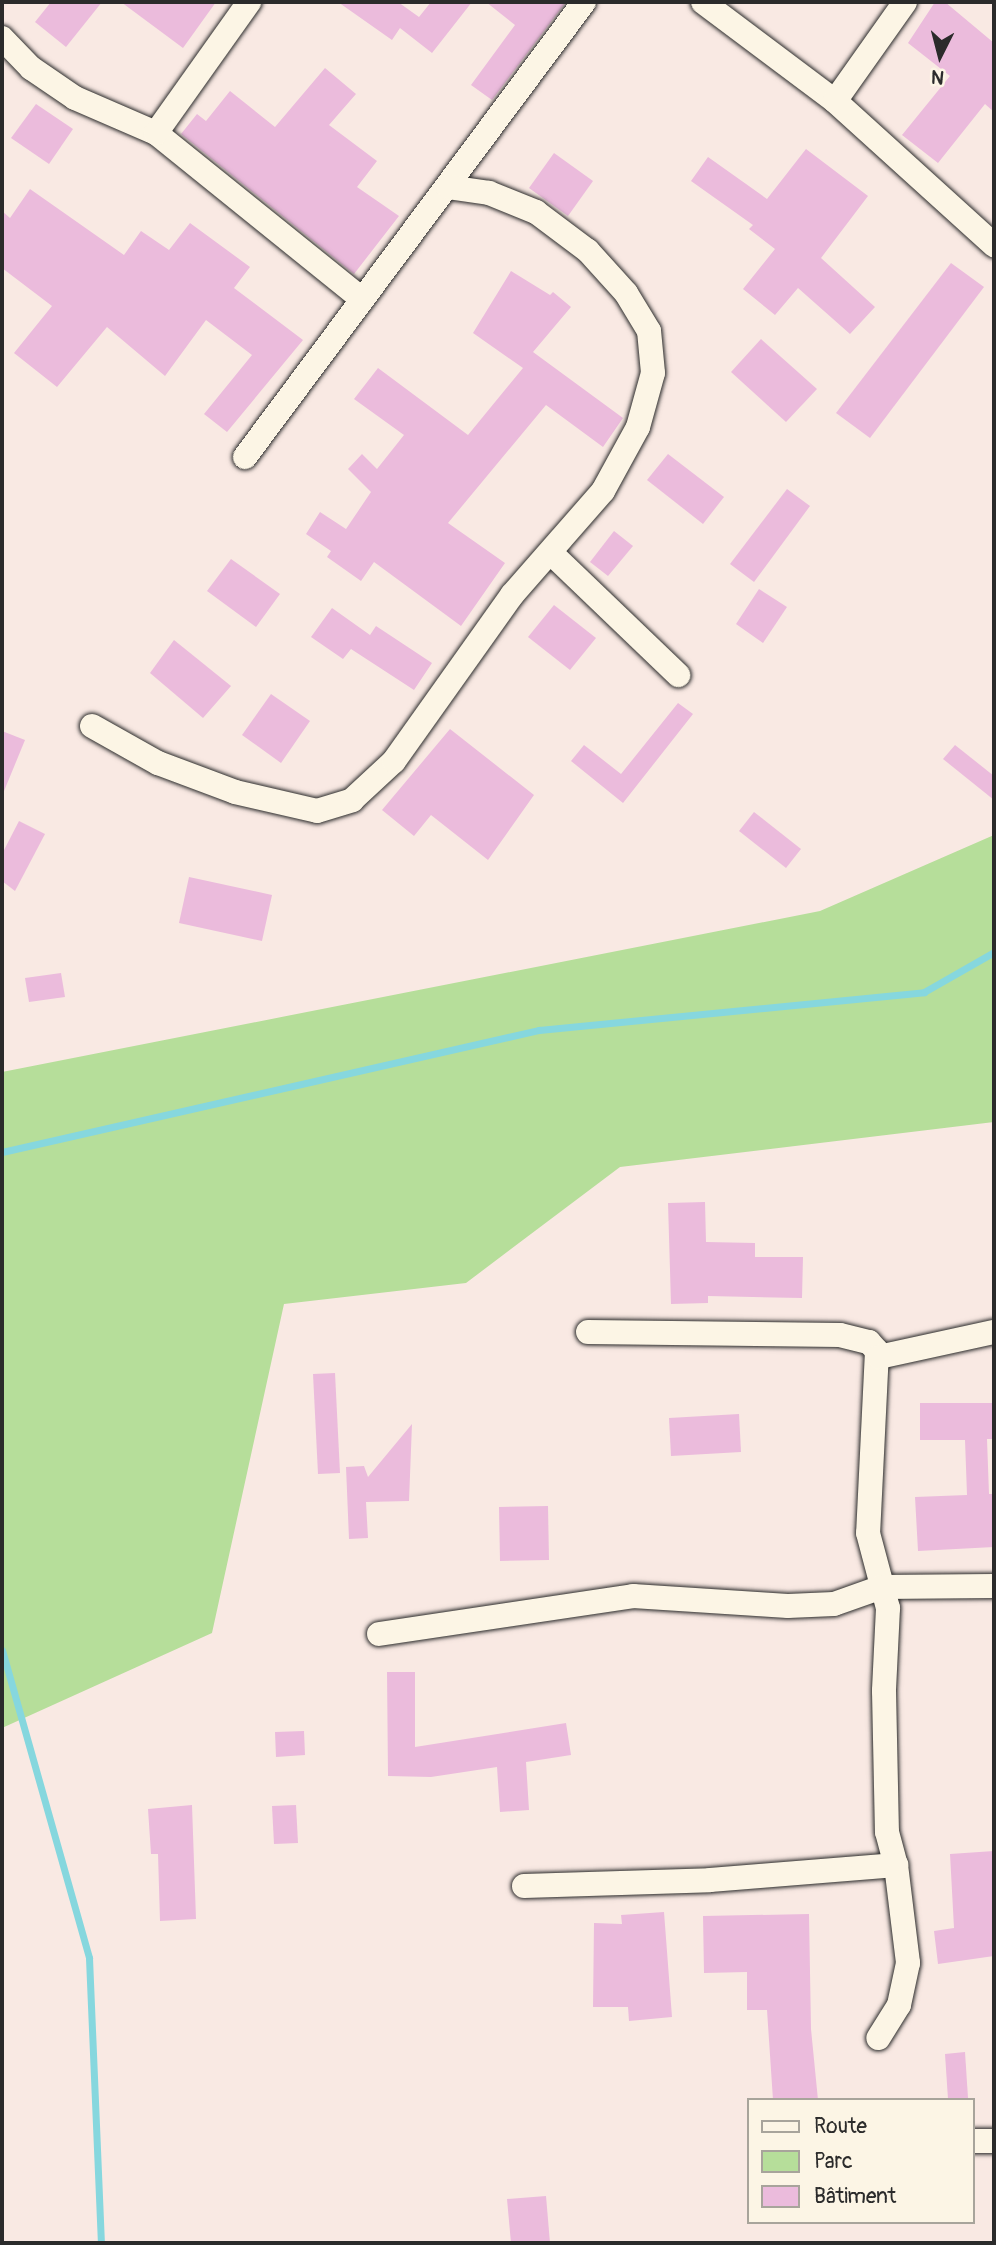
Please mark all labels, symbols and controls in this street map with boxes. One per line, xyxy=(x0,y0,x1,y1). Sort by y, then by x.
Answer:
north arrow xyxy=(905,21,975,91)
text: N xyxy=(930,64,945,89)
legend xyxy=(748,2098,975,2224)
text: Route xyxy=(814,2113,867,2140)
text: Parc xyxy=(814,2148,853,2175)
text: Bâtiment xyxy=(814,2183,896,2210)

